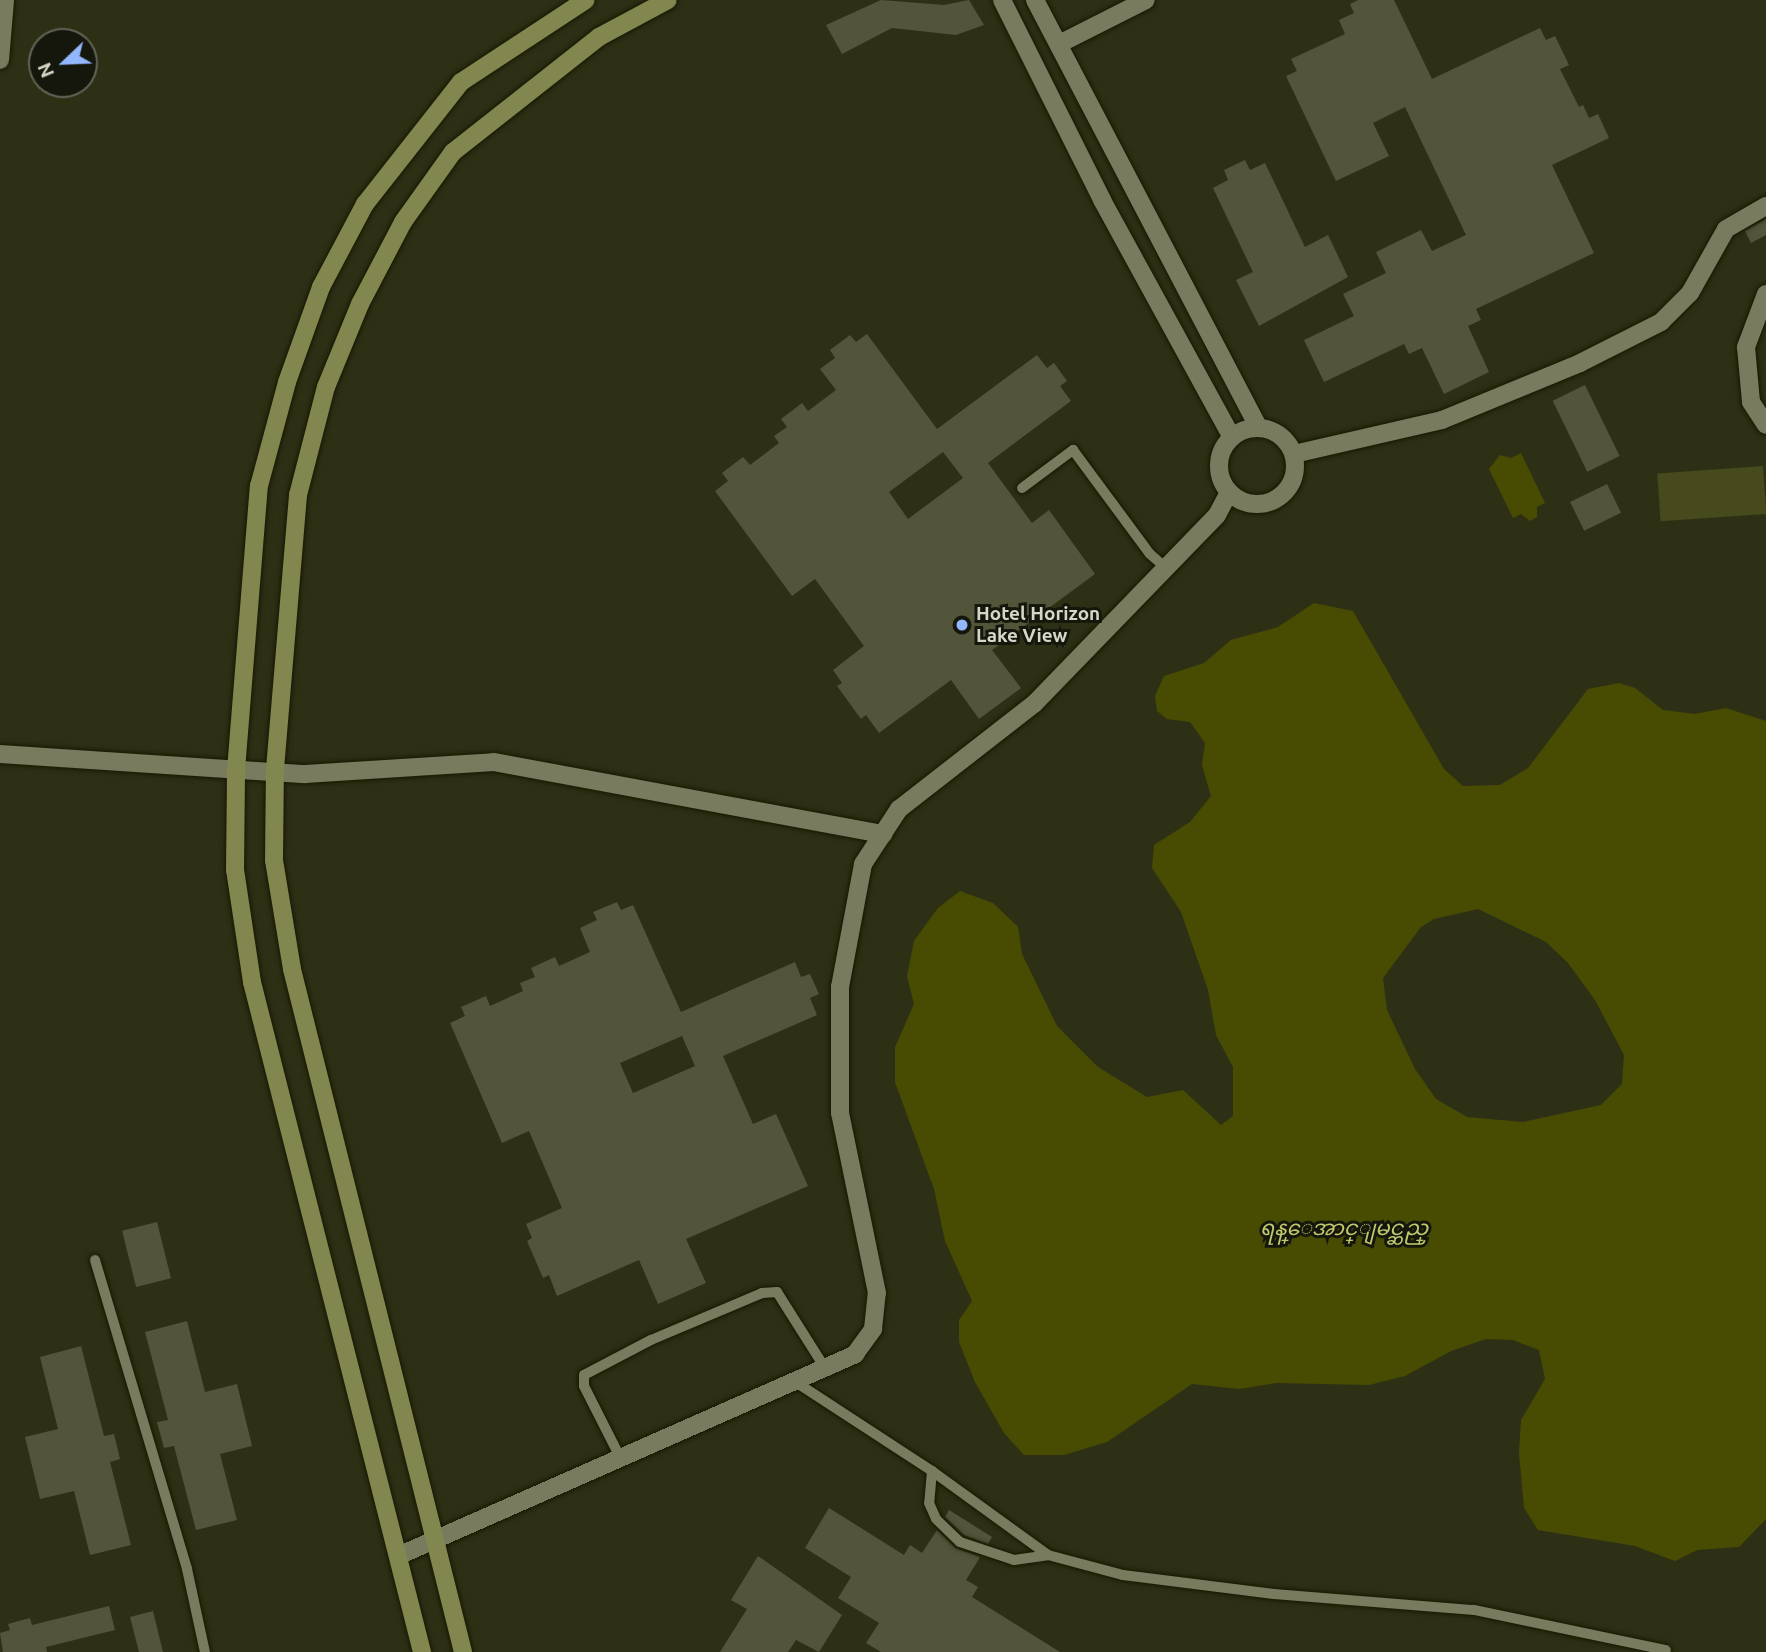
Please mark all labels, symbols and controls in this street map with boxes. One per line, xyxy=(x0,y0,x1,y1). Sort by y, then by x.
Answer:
north arrow xyxy=(28,28,98,98)
text: N xyxy=(33,60,58,81)
place label: Hotel Horizon Lake View xyxy=(976,603,1100,647)
marker: Hotel Horizon Lake View xyxy=(954,617,970,633)
water label: ရန္ေအာင္ျမင္ဆည္ xyxy=(1260,1214,1428,1240)

